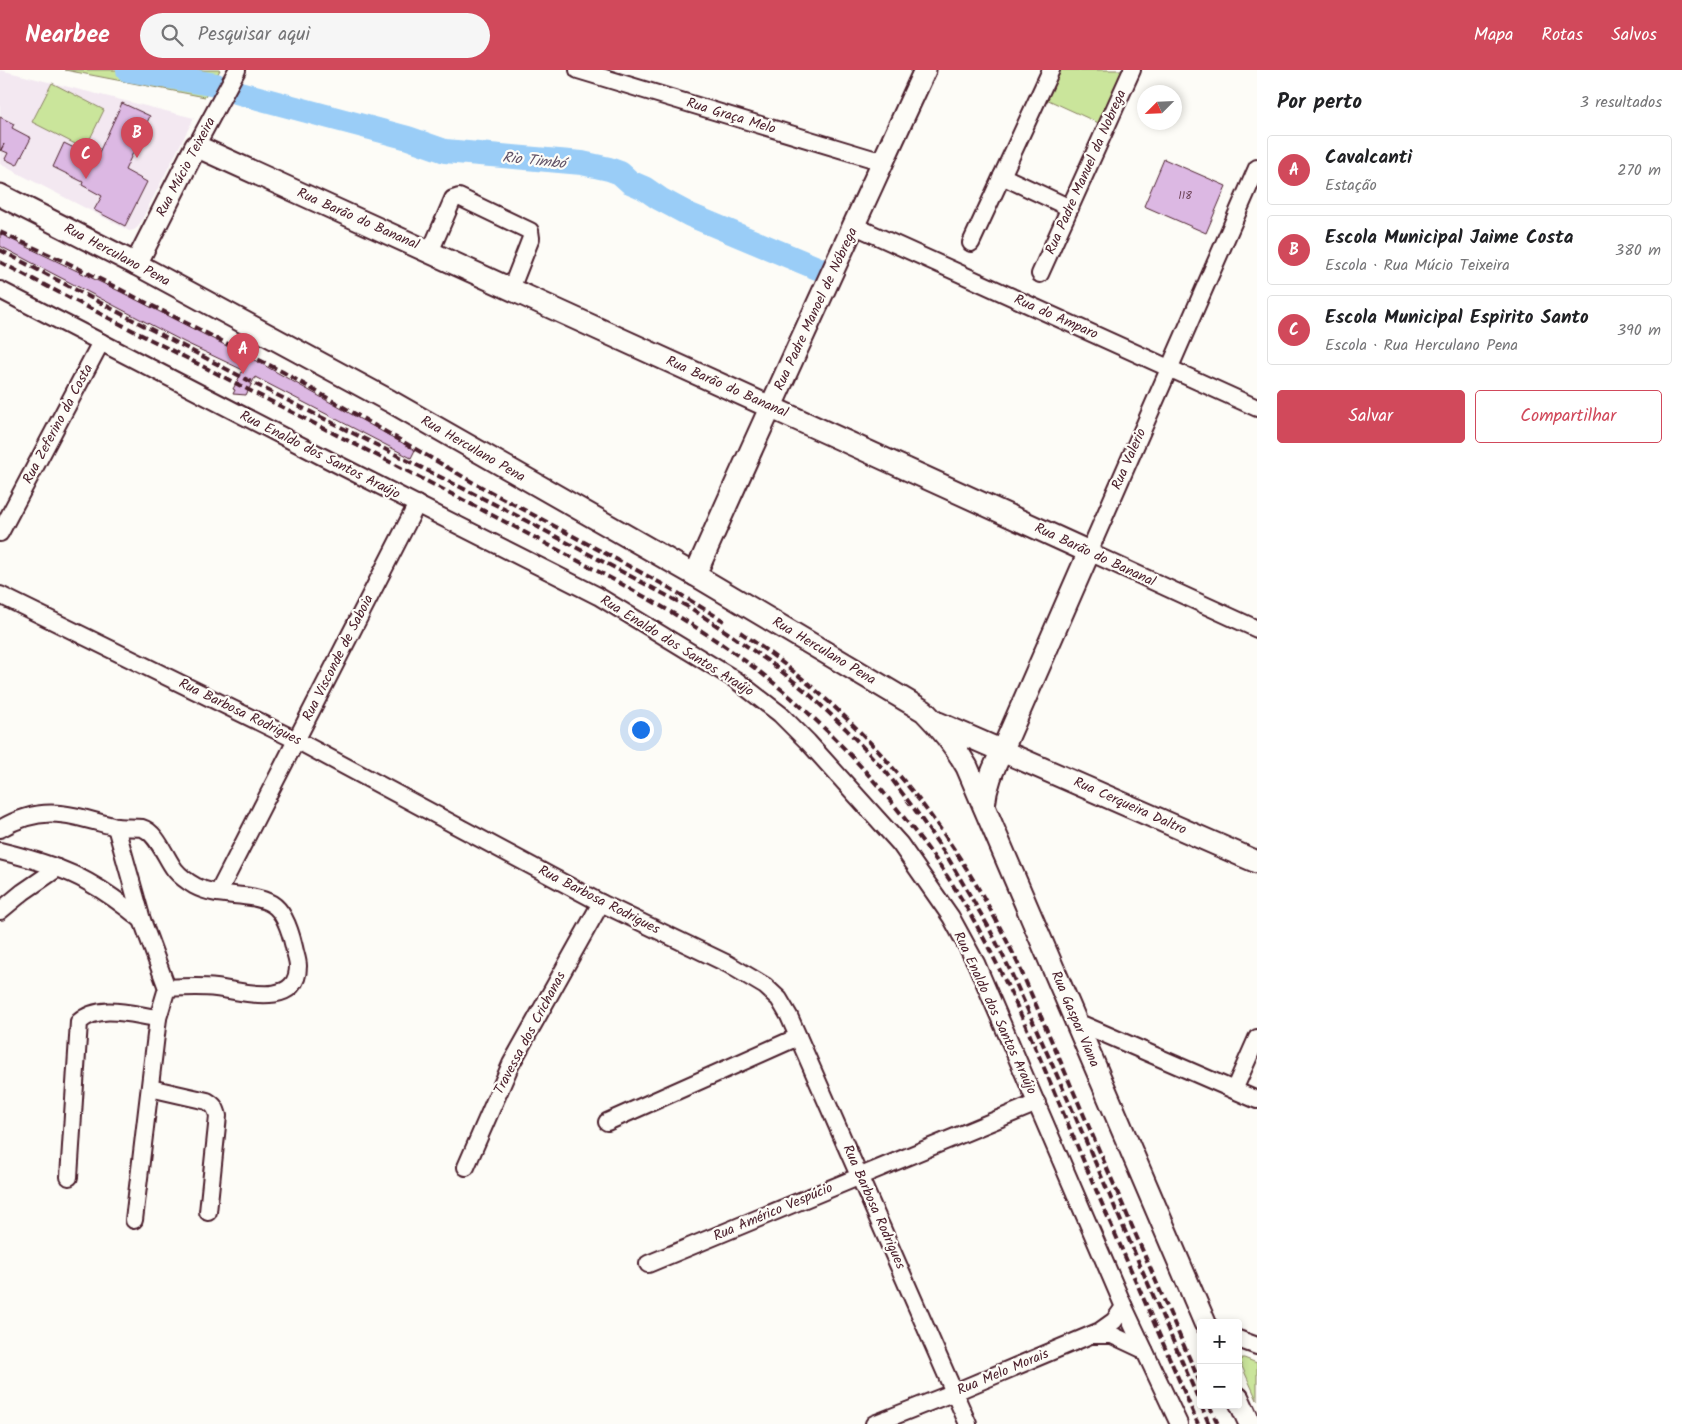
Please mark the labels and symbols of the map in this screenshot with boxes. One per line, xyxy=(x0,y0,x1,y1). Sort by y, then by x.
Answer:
north arrow xyxy=(1137,85,1182,130)
street label: Rua Padre Manuel da Nobrega xyxy=(1040,86,1132,258)
street label: Rua Graça Melo xyxy=(684,92,778,140)
street label: Rua Múcio Teixeira xyxy=(150,113,222,221)
pin: B xyxy=(121,117,153,158)
pin: C xyxy=(70,138,102,179)
water label: Rio Timbó xyxy=(501,146,570,177)
street label: Rua Barão do Bananal xyxy=(293,182,423,256)
house number: 118 xyxy=(1178,187,1192,205)
street label: Rua Herculano Pena xyxy=(60,218,174,292)
street label: Rua Padre Manoel de Nóbrega xyxy=(768,224,864,394)
street label: Rua do Amparo xyxy=(1010,289,1102,345)
pin: A xyxy=(227,333,259,374)
street label: Rua Barão do Bananal xyxy=(662,350,792,424)
street label: Rua Zeferino da Costa xyxy=(17,360,99,488)
street label: Rua Enaldo dos Santos Araújo xyxy=(236,405,404,505)
street label: Rua Herculano Pena xyxy=(417,410,529,488)
street label: Rua Valerio xyxy=(1106,425,1152,493)
street label: Rua Barão do Bananal xyxy=(1031,517,1160,593)
street label: Rua Enaldo dos Santos Araújo xyxy=(596,590,758,702)
street label: Rua Visconde de Saboia xyxy=(297,591,379,725)
street label: Rua Herculano Pena xyxy=(768,611,880,691)
street label: Rua Barbosa Rodrigues xyxy=(175,673,305,751)
your location xyxy=(628,717,654,743)
street label: Rua Cerqueira Daltro xyxy=(1070,771,1190,841)
street label: Rua Barbosa Rodrigues xyxy=(534,860,664,940)
street label: Rua Enaldo dos Santos Araújo xyxy=(947,928,1043,1098)
street label: Rua Gaspar Viana xyxy=(1045,967,1105,1071)
street label: Travessa dos Crichanas xyxy=(488,968,572,1098)
street label: Rua Barbosa Rodrigues xyxy=(837,1141,911,1273)
street label: Rua Américo Vespúcio xyxy=(710,1177,836,1247)
street label: Rua Melo Morais xyxy=(954,1343,1052,1401)

